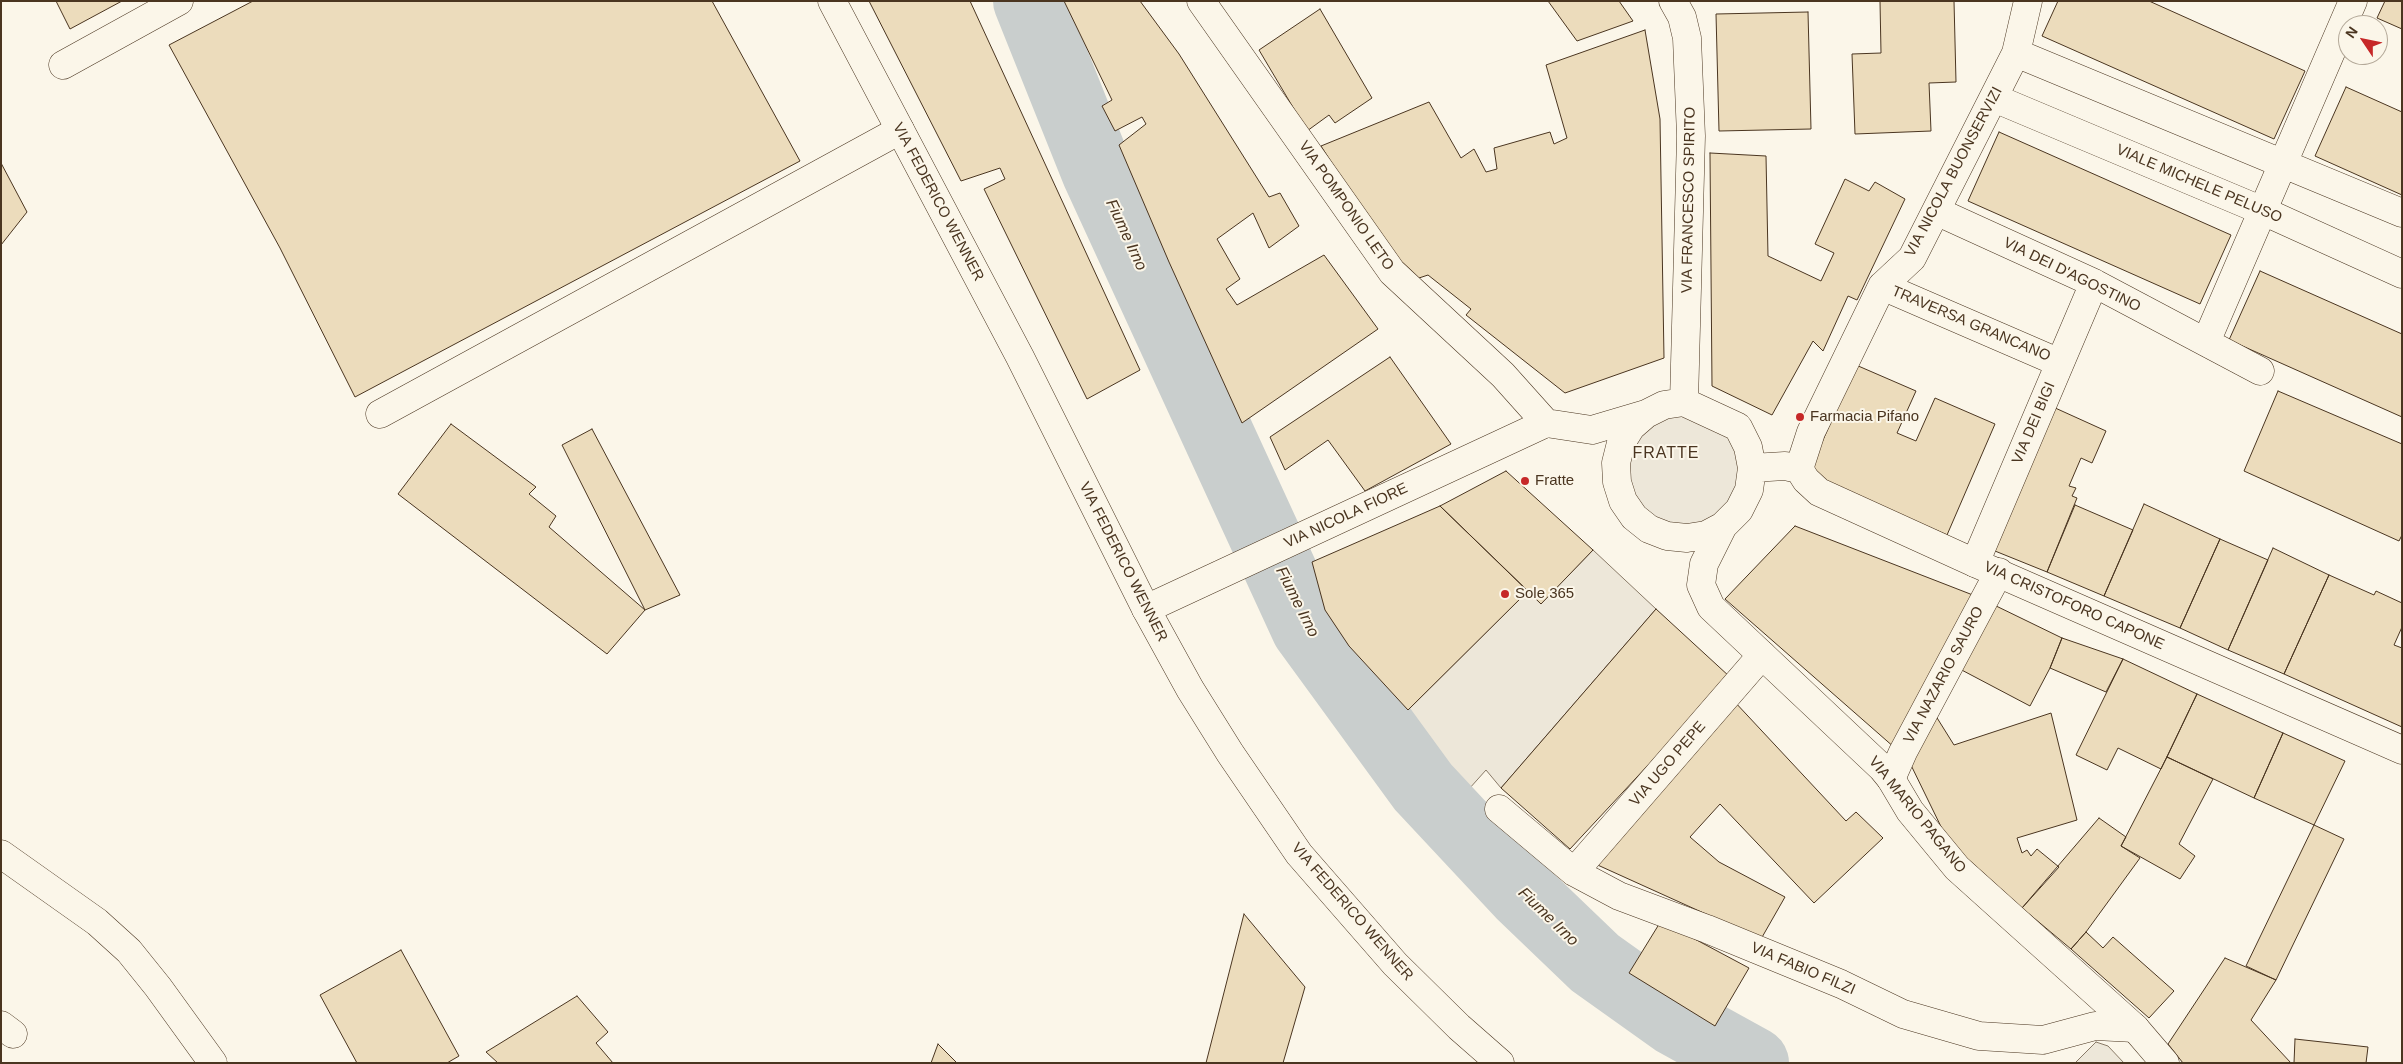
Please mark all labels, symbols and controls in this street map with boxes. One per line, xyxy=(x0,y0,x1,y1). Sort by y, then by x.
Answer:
north arrow xyxy=(2338,15,2388,65)
text: N xyxy=(2342,24,2361,41)
street label: VIA NICOLA BUONSERVIZI xyxy=(1902,84,2006,260)
street label: VIA FRANCESCO SPIRITO xyxy=(1678,107,1700,293)
street label: VIA FEDERICO WENNER xyxy=(889,120,987,284)
street label: VIA POMPONIO LETO xyxy=(1294,138,1398,274)
street label: VIALE MICHELE PELUSO xyxy=(2113,141,2285,227)
water label: Fiume Irno xyxy=(1101,196,1151,274)
street label: VIA DEI D'AGOSTINO xyxy=(2000,234,2144,316)
street label: TRAVERSA GRANCANO xyxy=(1889,282,2053,366)
street label: VIA DEI BIGI xyxy=(2009,379,2059,467)
place label: Farmacia Pifano xyxy=(1810,408,1919,426)
marker: Farmacia Pifano xyxy=(1794,411,1806,423)
district label: FRATTE xyxy=(1632,444,1700,464)
place label: Fratte xyxy=(1535,472,1574,490)
marker: Fratte xyxy=(1519,475,1531,487)
street label: VIA FEDERICO WENNER xyxy=(1075,479,1171,645)
street label: VIA NICOLA FIORE xyxy=(1281,479,1411,553)
street label: VIA CRISTOFORO CAPONE xyxy=(1981,558,2167,654)
water label: Fiume Irno xyxy=(1271,564,1323,640)
place label: Sole 365 xyxy=(1515,585,1574,603)
marker: Sole 365 xyxy=(1499,588,1511,600)
street label: VIA NAZARIO SAURO xyxy=(1900,603,1988,747)
street label: VIA UGO PEPE xyxy=(1626,718,1710,810)
street label: VIA MARIO PAGANO xyxy=(1864,753,1970,877)
street label: VIA FEDERICO WENNER xyxy=(1287,839,1417,985)
water label: Fiume Irno xyxy=(1514,884,1582,950)
street label: VIA FABIO FILZI xyxy=(1748,939,1858,999)

